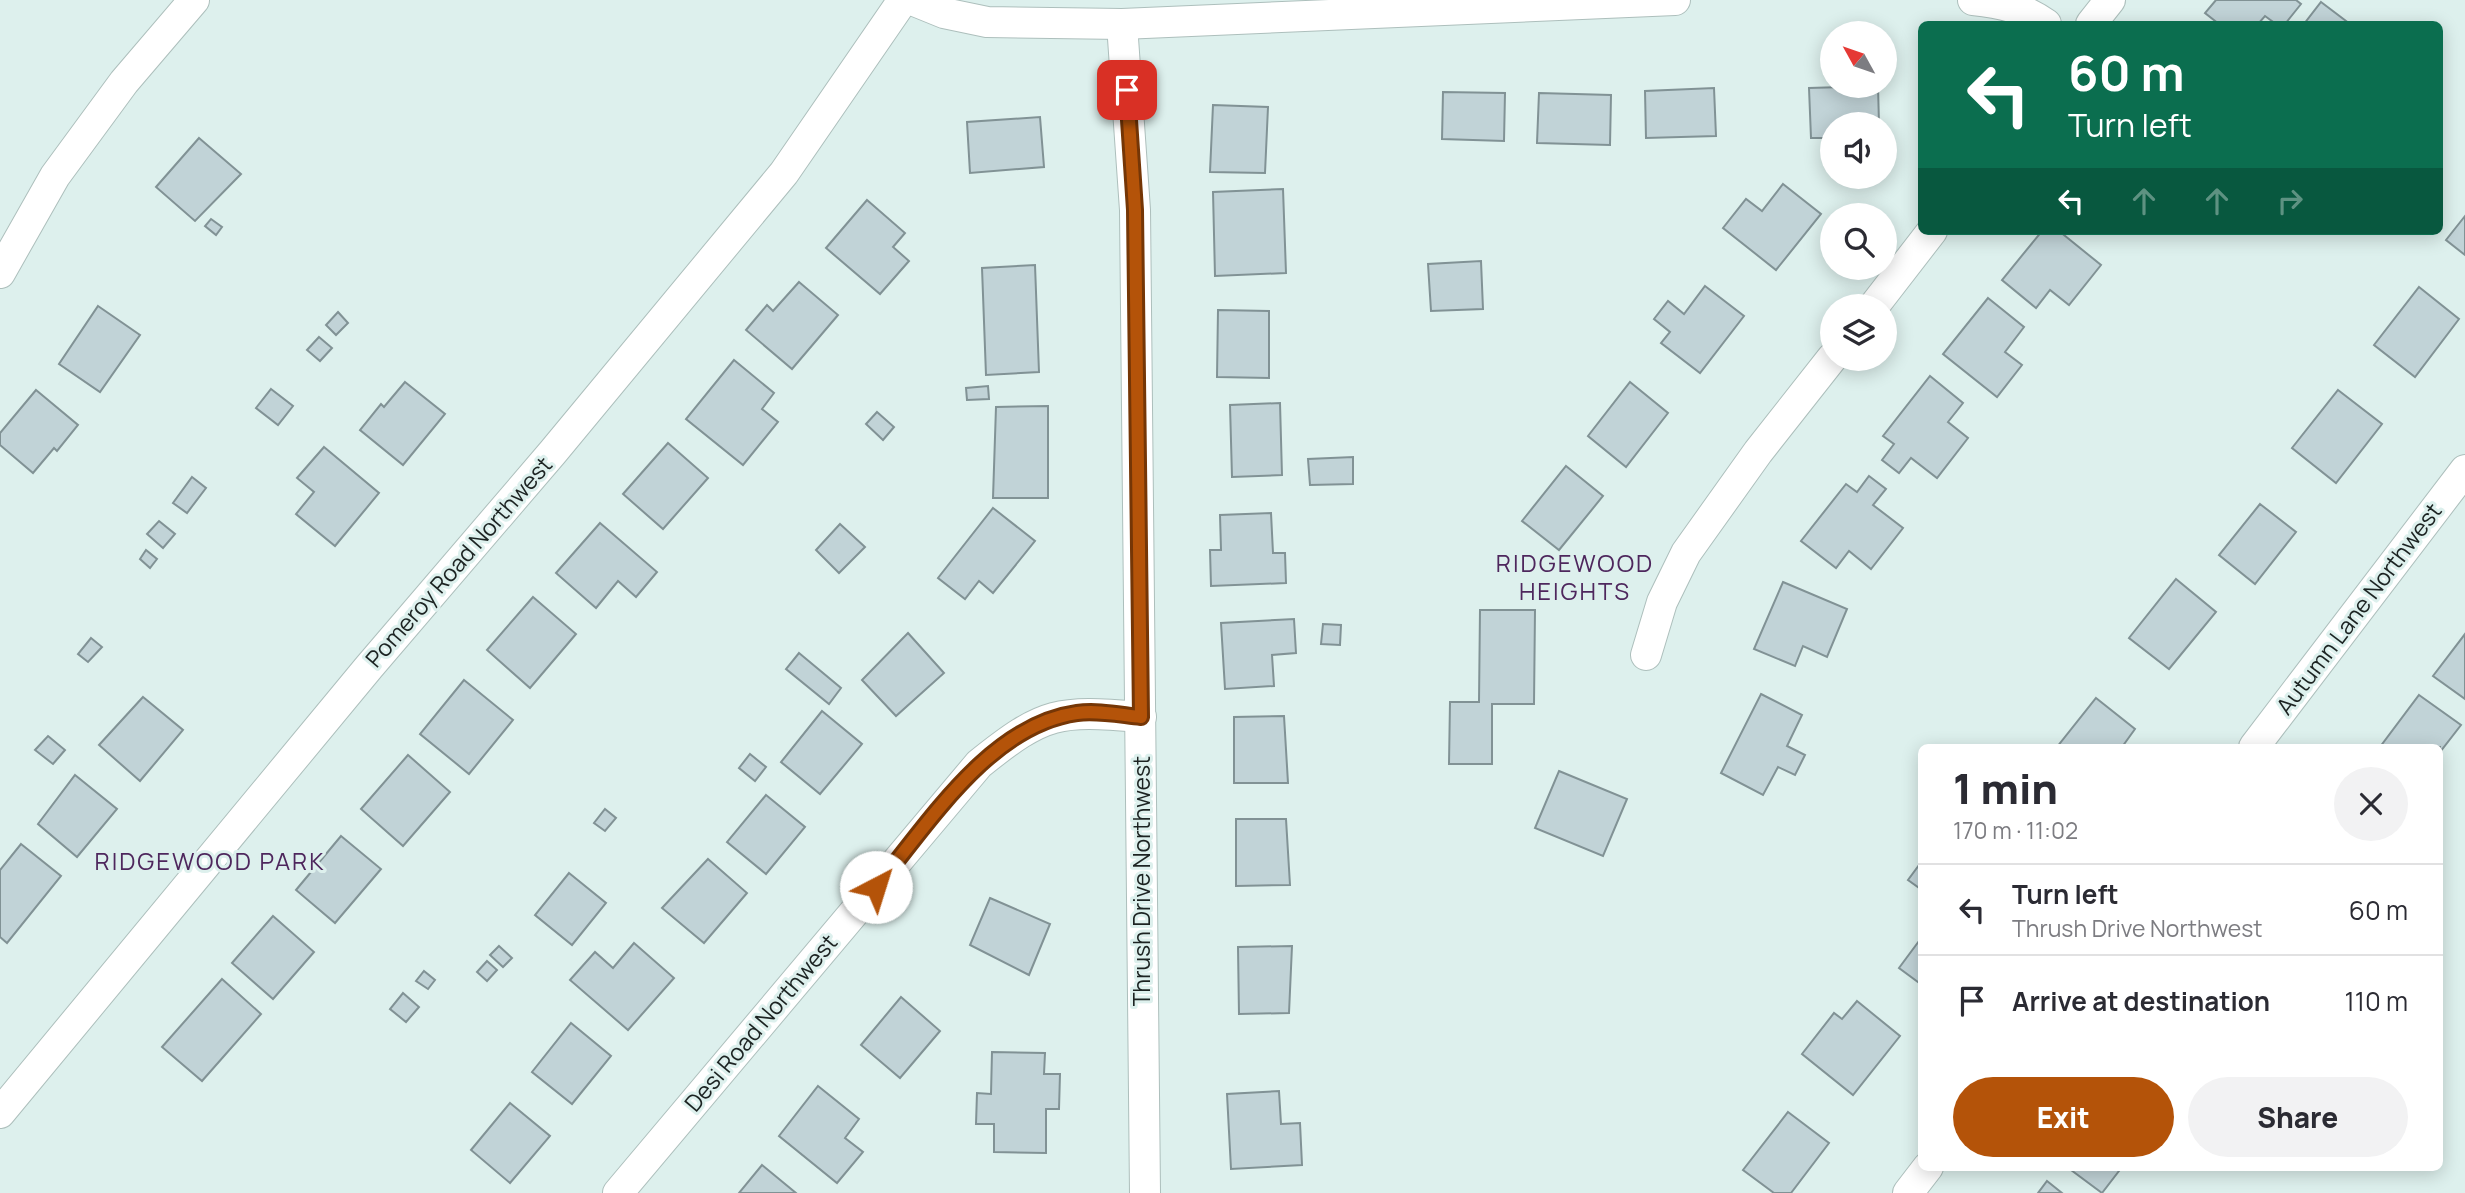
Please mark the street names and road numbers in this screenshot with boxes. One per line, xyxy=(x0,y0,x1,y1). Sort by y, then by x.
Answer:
street label: Pomeroy Road Northwest xyxy=(358,449,559,674)
street label: Autumn Lane Northwest xyxy=(2268,496,2448,721)
street label: Thrush Drive Northwest xyxy=(1125,756,1157,1006)
street label: Desi Road Northwest xyxy=(676,927,844,1118)

